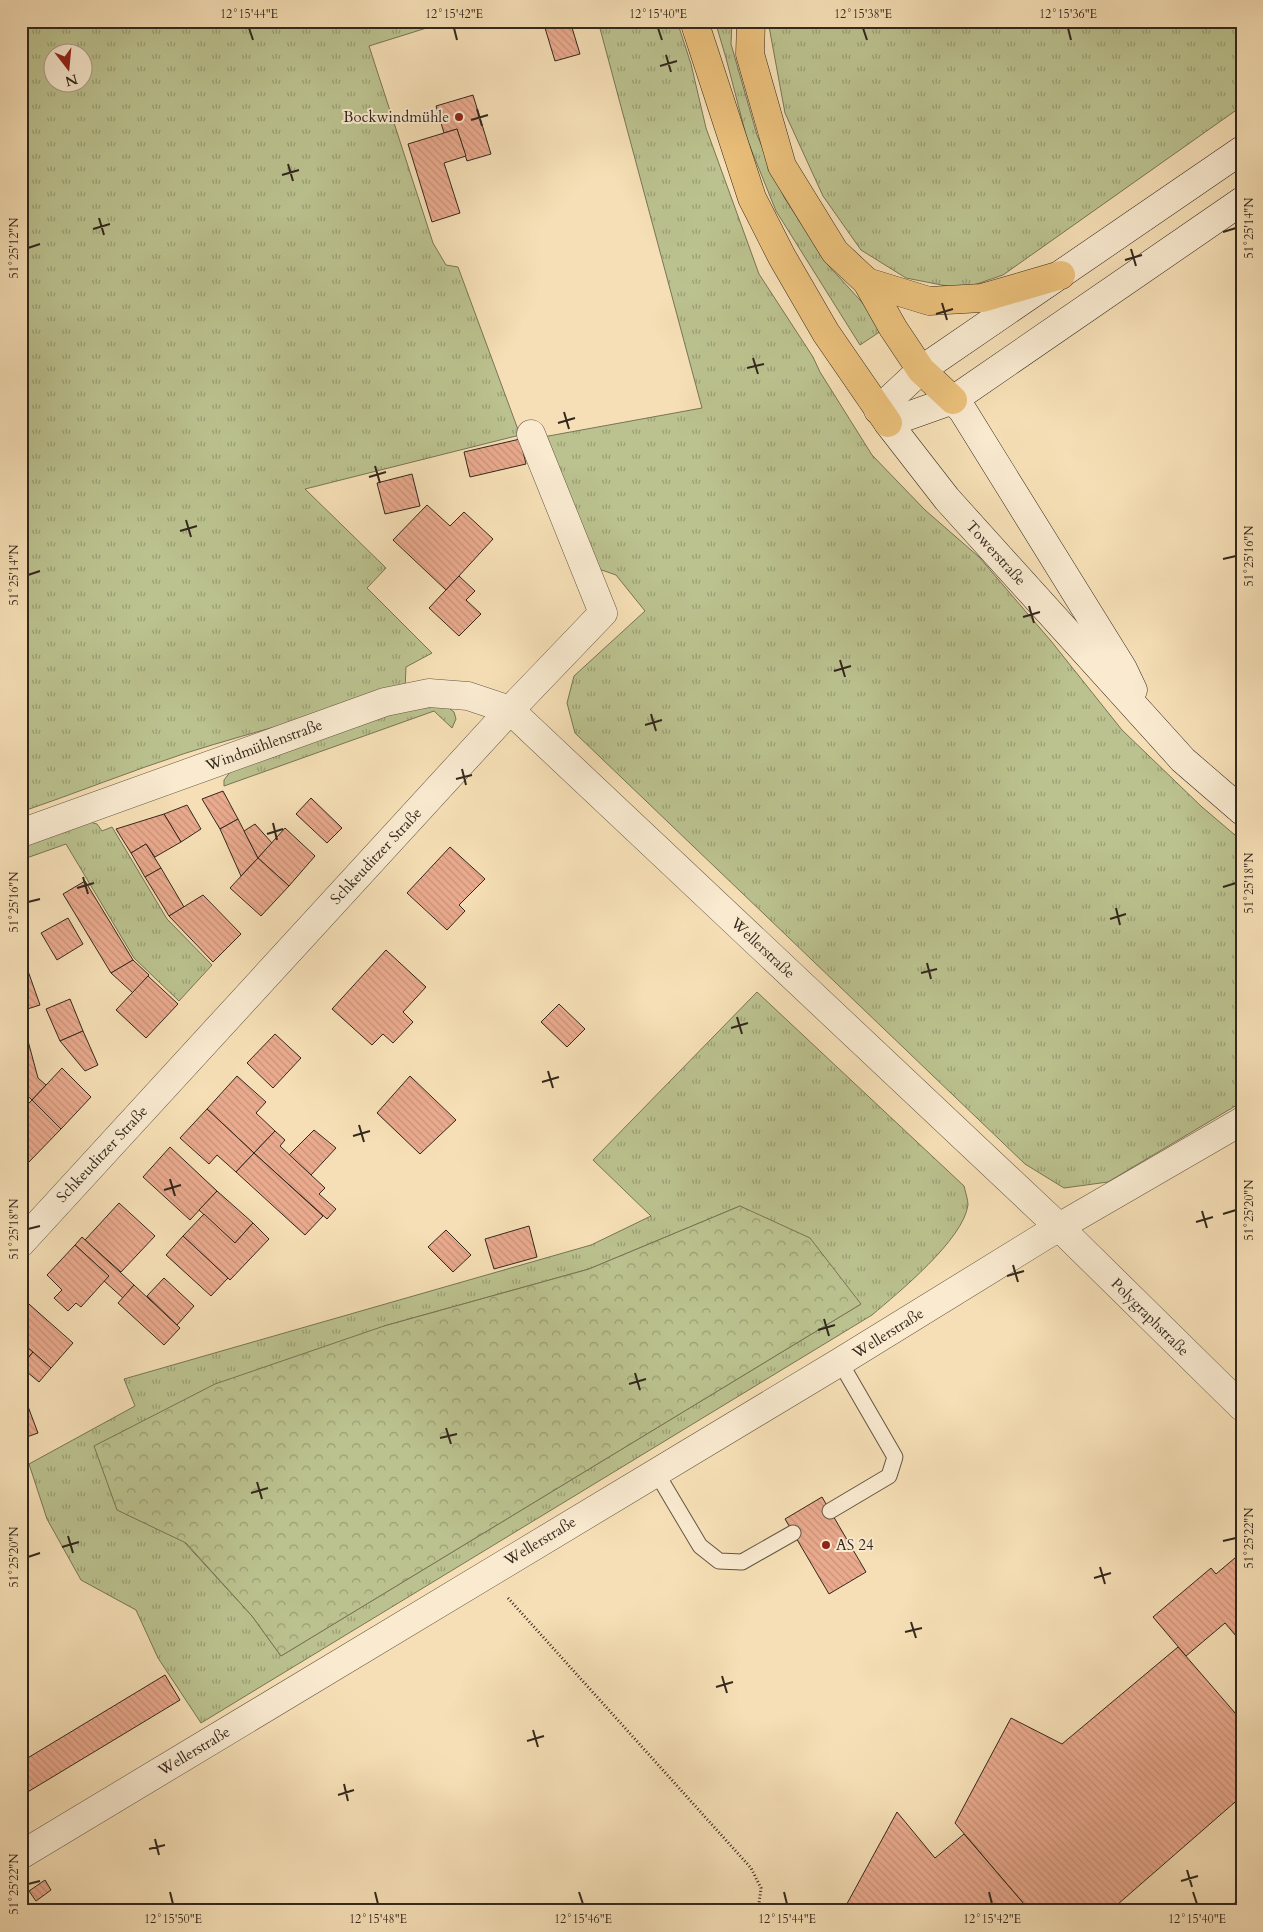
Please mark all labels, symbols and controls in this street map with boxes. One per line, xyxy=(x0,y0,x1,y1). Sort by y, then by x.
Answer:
text: 12°15'44"E xyxy=(220,6,278,22)
text: 12°15'42"E xyxy=(425,6,483,22)
text: 12°15'40"E xyxy=(629,6,687,22)
text: 12°15'38"E xyxy=(834,6,892,22)
text: 12°15'36"E xyxy=(1039,6,1097,22)
north arrow xyxy=(42,42,92,92)
text: N xyxy=(63,69,80,91)
place label: Bockwindmühle xyxy=(343,107,449,127)
marker: Bockwindmühle xyxy=(453,111,465,123)
text: 51°25'14"N xyxy=(1241,197,1257,258)
text: 51°25'12"N xyxy=(6,217,22,278)
street label: Towerstraße xyxy=(962,516,1031,590)
text: 51°25'16"N xyxy=(1241,525,1257,586)
text: 51°25'14"N xyxy=(6,544,22,605)
street label: Windmühlenstraße xyxy=(202,714,325,776)
street label: Schkeuditzer Straße xyxy=(326,803,426,909)
text: 51°25'18"N xyxy=(1241,852,1257,913)
text: 51°25'16"N xyxy=(6,871,22,932)
street label: Wellerstraße xyxy=(726,912,799,983)
street label: Schkeuditzer Straße xyxy=(52,1101,152,1207)
text: 51°25'20"N xyxy=(1241,1179,1257,1240)
text: 51°25'18"N xyxy=(6,1198,22,1259)
street label: Polygraphstraße xyxy=(1107,1274,1194,1361)
street label: Wellerstraße xyxy=(848,1303,928,1363)
text: 51°25'22"N xyxy=(1241,1507,1257,1568)
street label: Wellerstraße xyxy=(499,1512,580,1571)
text: 51°25'20"N xyxy=(6,1526,22,1587)
place label: AS 24 xyxy=(836,1535,874,1555)
marker: AS 24 xyxy=(820,1539,832,1551)
street label: Wellerstraße xyxy=(153,1722,234,1781)
text: 51°25'22"N xyxy=(6,1853,22,1914)
text: 12°15'50"E xyxy=(144,1911,202,1927)
text: 12°15'48"E xyxy=(349,1911,407,1927)
text: 12°15'46"E xyxy=(554,1911,612,1927)
text: 12°15'44"E xyxy=(758,1911,816,1927)
text: 12°15'42"E xyxy=(963,1911,1021,1927)
text: 12°15'40"E xyxy=(1168,1911,1226,1927)

